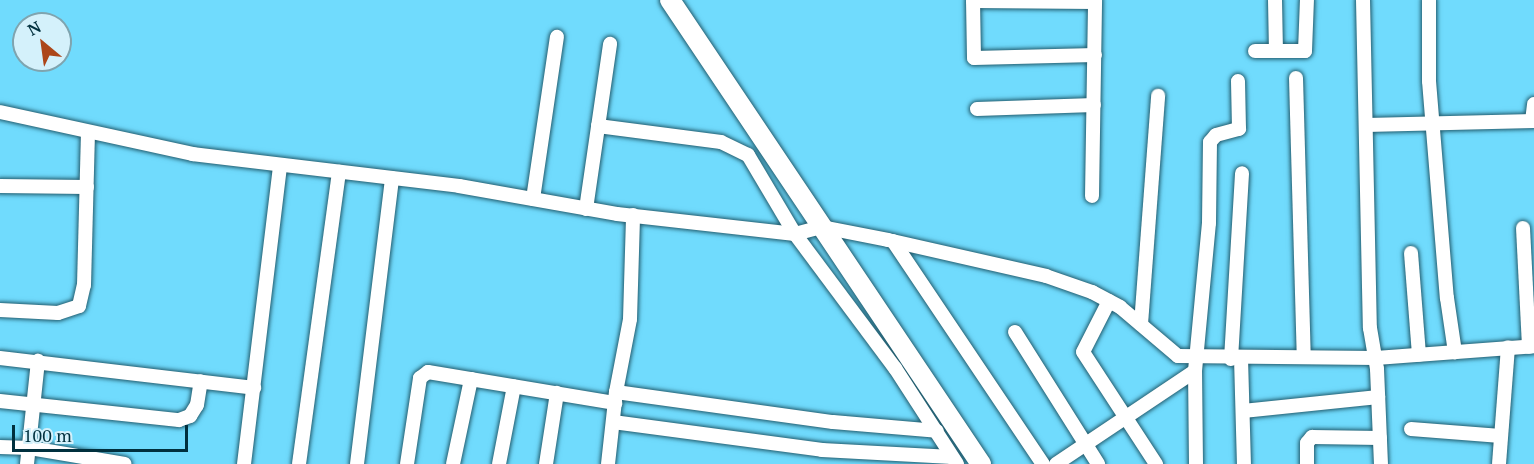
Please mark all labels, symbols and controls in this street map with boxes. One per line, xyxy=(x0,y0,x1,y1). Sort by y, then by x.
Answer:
north arrow xyxy=(12,12,72,72)
text: N xyxy=(24,15,45,41)
scale bar xyxy=(15,413,190,451)
text: 100 m xyxy=(23,423,72,447)

